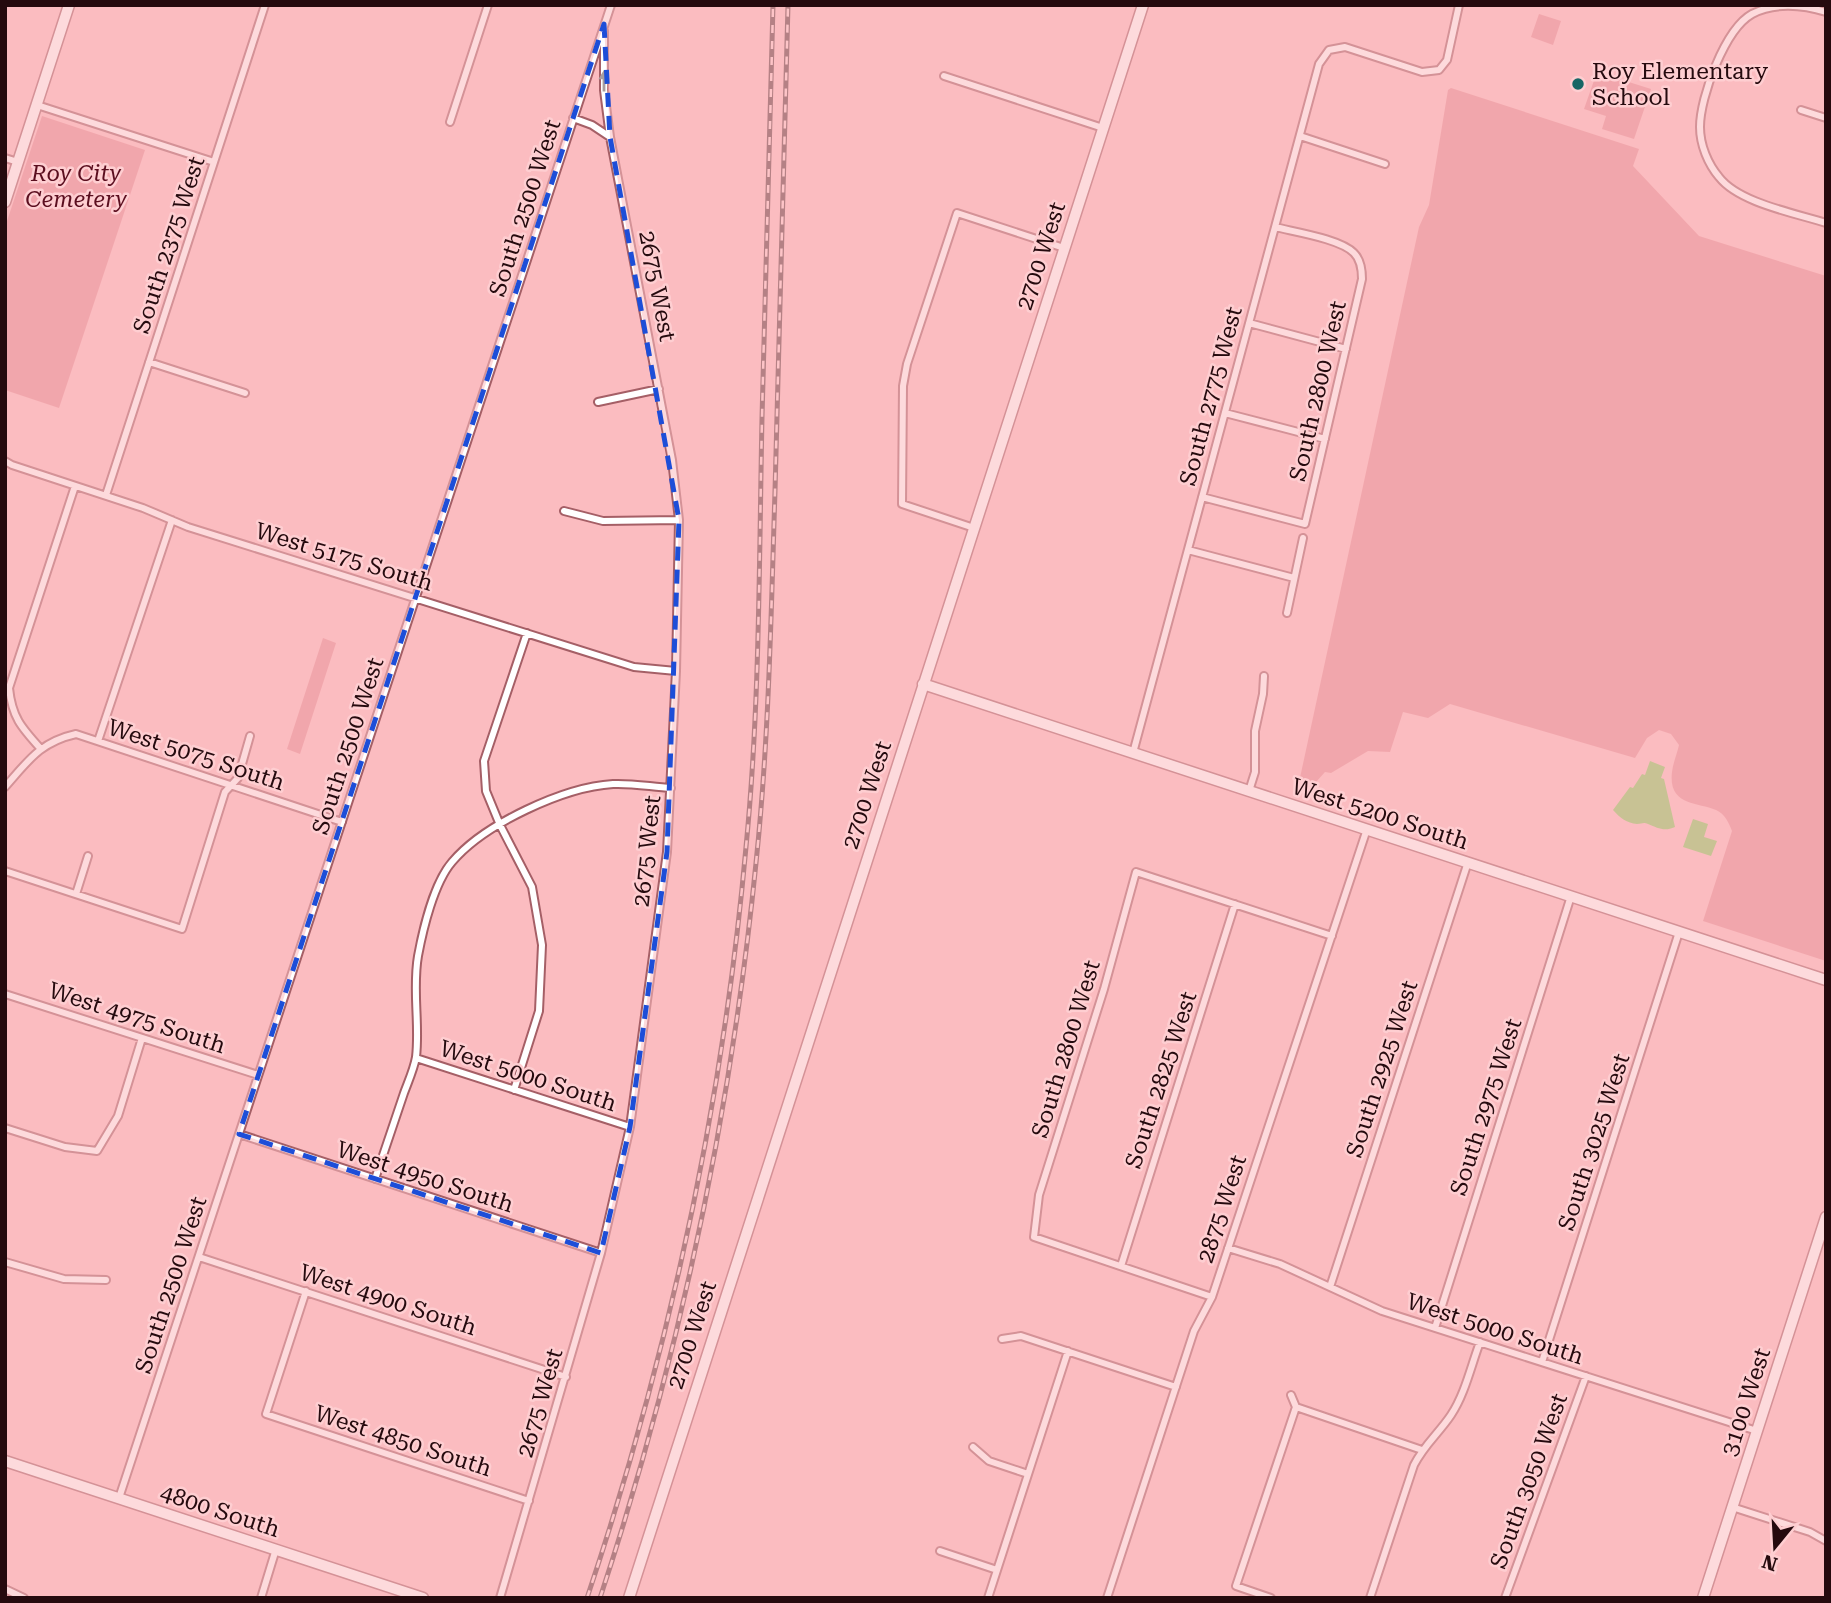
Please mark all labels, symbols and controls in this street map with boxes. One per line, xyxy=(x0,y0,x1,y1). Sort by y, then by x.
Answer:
place label: Roy Elementary School xyxy=(1592,58,1768,111)
one-way arrow xyxy=(598,70,610,92)
marker: Roy Elementary School xyxy=(1570,76,1586,92)
street label: South 2500 West xyxy=(484,116,566,300)
street label: South 2375 West xyxy=(128,153,210,337)
park label: Roy City Cemetery xyxy=(25,160,128,213)
street label: 2700 West xyxy=(1011,198,1071,313)
street label: 2675 West xyxy=(633,229,681,344)
street label: South 2800 West xyxy=(1284,298,1352,484)
street label: South 2775 West xyxy=(1174,303,1248,488)
street label: West 5175 South xyxy=(252,517,436,597)
street label: South 2500 West xyxy=(307,654,389,838)
street label: West 5075 South xyxy=(104,714,288,796)
street label: 2700 West xyxy=(837,737,897,852)
street label: West 5200 South xyxy=(1288,773,1472,855)
street label: 2675 West xyxy=(628,794,666,908)
street label: South 2800 West xyxy=(1026,957,1106,1141)
street label: West 4975 South xyxy=(45,977,229,1059)
street label: South 2925 West xyxy=(1341,977,1423,1161)
street label: South 2825 West xyxy=(1120,988,1202,1172)
street label: South 2975 West xyxy=(1445,1015,1527,1199)
street label: West 5000 South xyxy=(436,1035,620,1117)
street label: South 3025 West xyxy=(1553,1050,1635,1234)
street label: West 4950 South xyxy=(333,1136,517,1218)
street label: 2875 West xyxy=(1192,1151,1252,1266)
street label: South 2500 West xyxy=(130,1193,212,1377)
street label: West 4900 South xyxy=(296,1259,480,1341)
street label: 2700 West xyxy=(662,1277,722,1392)
street label: West 5000 South xyxy=(1403,1288,1587,1370)
street label: 3100 West xyxy=(1716,1344,1776,1459)
street label: 2675 West xyxy=(512,1345,569,1460)
street label: South 3050 West xyxy=(1485,1389,1573,1572)
street label: West 4850 South xyxy=(311,1400,495,1482)
street label: 4800 South xyxy=(157,1479,283,1543)
north arrow xyxy=(1740,1512,1810,1582)
text: N xyxy=(1759,1549,1780,1576)

